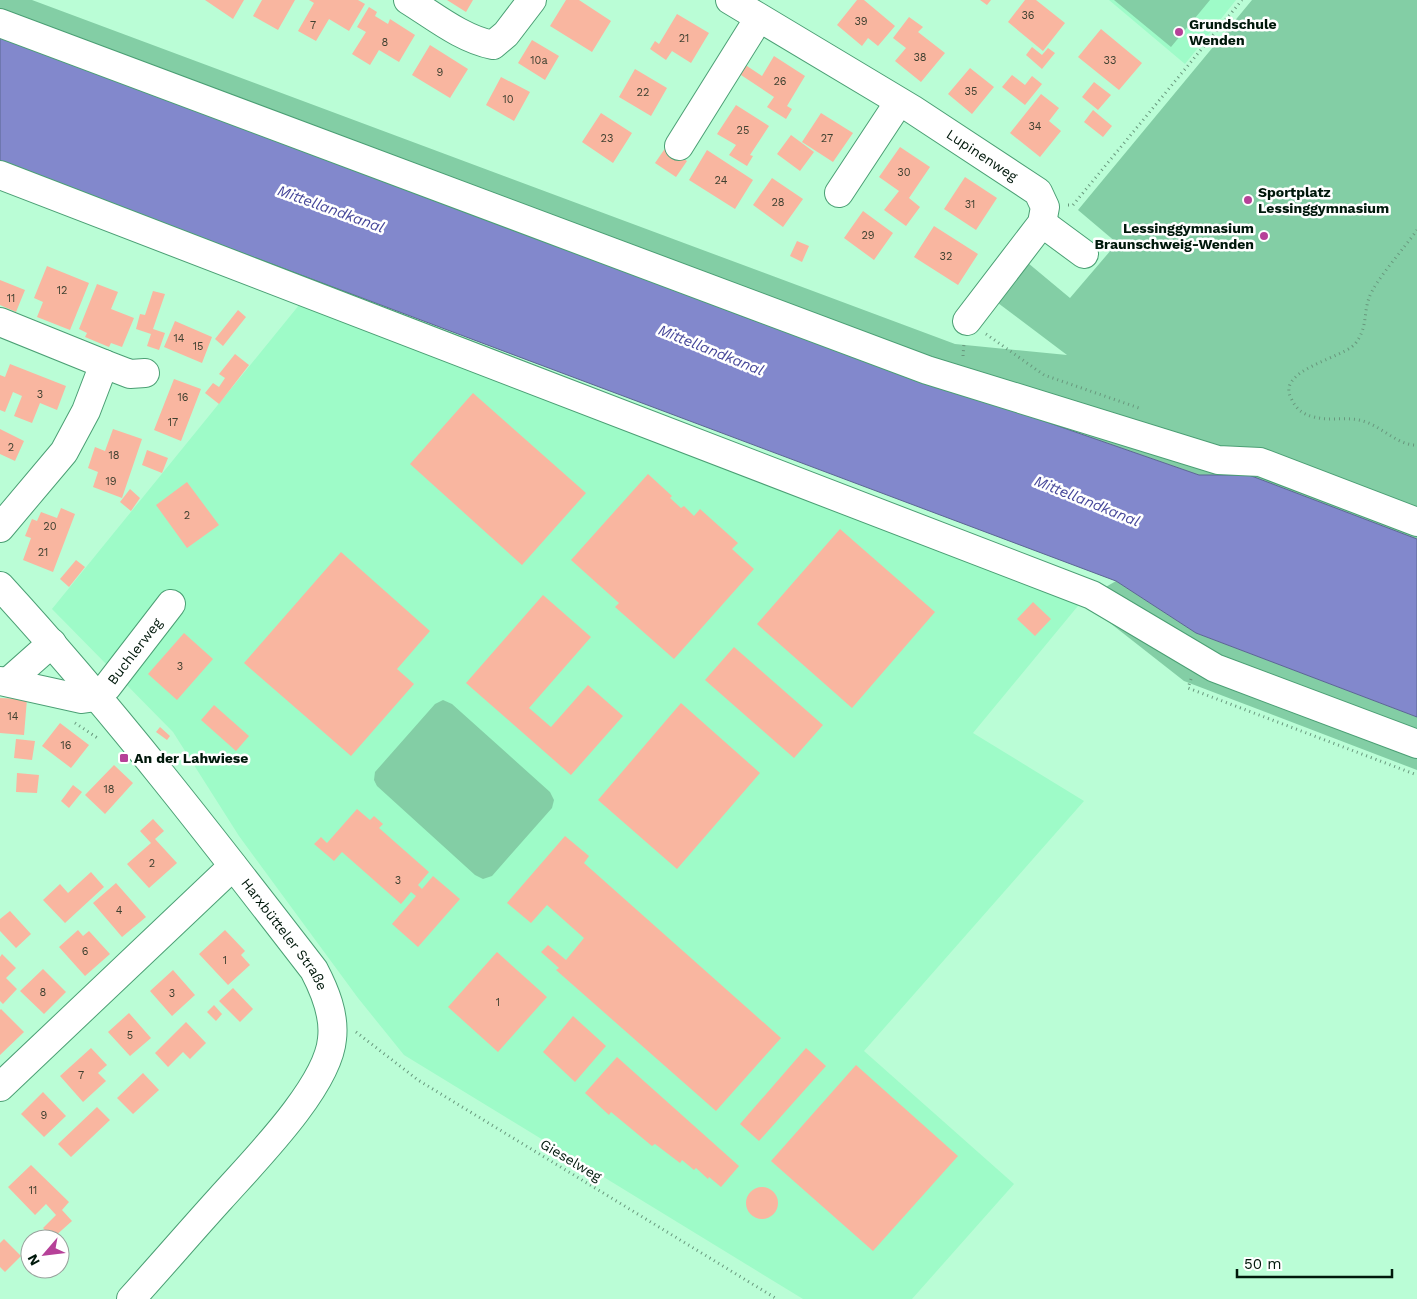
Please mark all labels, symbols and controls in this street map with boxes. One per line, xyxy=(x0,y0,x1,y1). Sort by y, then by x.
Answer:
house number: 36 xyxy=(1021,9,1035,22)
house number: 39 xyxy=(854,15,868,28)
place label: Grundschule Wenden xyxy=(1189,16,1277,48)
house number: 7 xyxy=(310,19,316,32)
marker: Grundschule Wenden xyxy=(1173,26,1185,38)
house number: 21 xyxy=(679,32,689,45)
house number: 8 xyxy=(382,36,389,49)
house number: 38 xyxy=(913,51,927,64)
house number: 10a xyxy=(530,54,548,67)
house number: 33 xyxy=(1104,54,1116,67)
house number: 9 xyxy=(437,66,444,79)
house number: 26 xyxy=(773,75,787,88)
house number: 35 xyxy=(965,85,977,98)
house number: 22 xyxy=(637,86,649,99)
house number: 10 xyxy=(502,93,514,106)
house number: 34 xyxy=(1028,120,1042,133)
house number: 25 xyxy=(737,124,749,137)
street label: Lupinenweg xyxy=(944,126,1021,185)
house number: 23 xyxy=(601,132,613,145)
house number: 27 xyxy=(821,132,833,145)
house number: 30 xyxy=(897,166,911,179)
house number: 24 xyxy=(715,174,728,187)
water label: Mittellandkanal xyxy=(275,181,387,237)
place label: Sportplatz Lessinggymnasium xyxy=(1258,184,1389,216)
marker: Sportplatz Lessinggymnasium xyxy=(1242,194,1254,206)
house number: 28 xyxy=(771,196,785,209)
house number: 31 xyxy=(965,198,975,211)
place label: Lessinggymnasium Braunschweig-Wenden xyxy=(1095,220,1254,252)
house number: 29 xyxy=(861,229,875,242)
marker: Lessinggymnasium Braunschweig-Wenden xyxy=(1258,230,1270,242)
house number: 32 xyxy=(940,250,952,263)
house number: 12 xyxy=(57,284,67,297)
house number: 11 xyxy=(7,292,15,305)
water label: Mittellandkanal xyxy=(656,321,767,380)
house number: 14 xyxy=(173,332,185,345)
house number: 15 xyxy=(193,340,203,353)
house number: 3 xyxy=(37,388,43,401)
house number: 16 xyxy=(178,391,189,404)
house number: 17 xyxy=(168,416,178,429)
house number: 2 xyxy=(8,441,14,454)
house number: 18 xyxy=(108,449,120,462)
water label: Mittellandkanal xyxy=(1032,472,1143,531)
house number: 19 xyxy=(105,475,117,488)
house number: 2 xyxy=(184,509,190,522)
house number: 20 xyxy=(43,520,57,533)
house number: 21 xyxy=(38,546,48,559)
street label: Buchlerweg xyxy=(104,615,165,688)
house number: 3 xyxy=(177,660,183,673)
house number: 14 xyxy=(7,710,19,723)
house number: 16 xyxy=(61,739,72,752)
place label: An der Lahwiese xyxy=(134,750,248,766)
marker: An der Lahwiese xyxy=(118,752,130,764)
house number: 18 xyxy=(103,783,115,796)
house number: 2 xyxy=(149,857,155,870)
house number: 3 xyxy=(395,874,401,887)
street label: Harxbütteler Straße xyxy=(238,875,331,993)
house number: 4 xyxy=(116,904,123,917)
house number: 6 xyxy=(82,945,89,958)
house number: 1 xyxy=(223,954,227,967)
house number: 8 xyxy=(40,986,47,999)
house number: 3 xyxy=(169,987,175,1000)
house number: 1 xyxy=(496,996,500,1009)
house number: 5 xyxy=(127,1029,133,1042)
house number: 7 xyxy=(78,1069,84,1082)
house number: 9 xyxy=(41,1109,48,1122)
street label: Gieselweg xyxy=(538,1136,605,1185)
house number: 11 xyxy=(29,1184,37,1197)
north arrow xyxy=(20,1229,70,1279)
scale bar xyxy=(1237,1246,1392,1278)
text: N xyxy=(24,1252,43,1268)
text: 50 m xyxy=(1244,1255,1281,1273)

